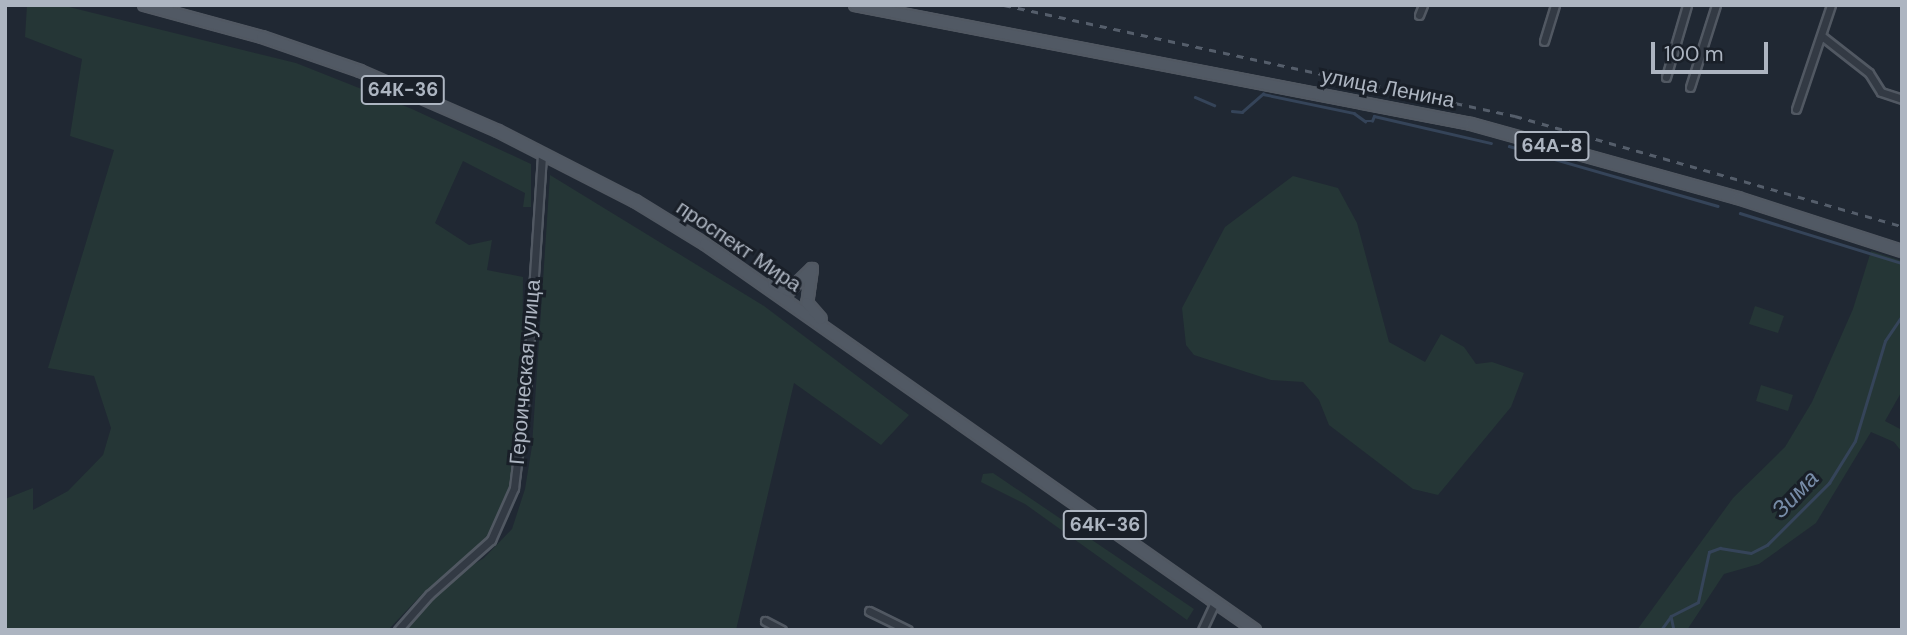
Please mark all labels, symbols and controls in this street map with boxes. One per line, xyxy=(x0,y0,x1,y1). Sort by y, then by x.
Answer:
scale bar xyxy=(1655,28,1772,72)
text: 100 m xyxy=(1664,40,1724,68)
street label: улица Ленина xyxy=(1319,63,1457,113)
road number: 64К-36 xyxy=(359,74,447,106)
road number: 64А-8 xyxy=(1514,130,1590,162)
street label: проспект Мира xyxy=(672,195,806,297)
street label: Героическая улица xyxy=(504,278,546,466)
water label: Зима xyxy=(1766,464,1824,524)
road number: 64К-36 xyxy=(1061,510,1149,540)

